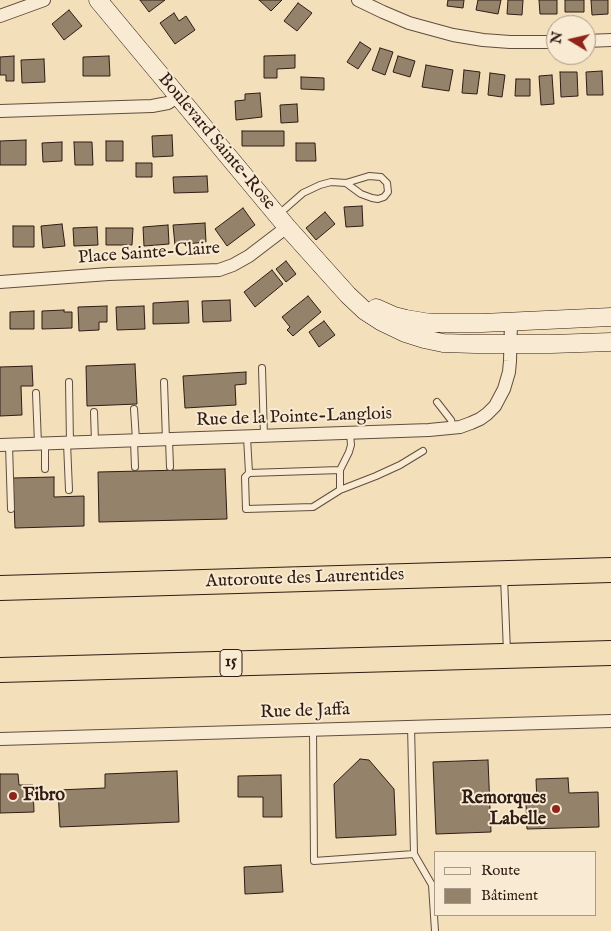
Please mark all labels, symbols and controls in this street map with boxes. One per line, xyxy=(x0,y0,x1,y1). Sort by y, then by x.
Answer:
north arrow xyxy=(546,15,596,65)
text: N xyxy=(547,30,567,45)
street label: Boulevard Sainte-Rose xyxy=(152,69,280,215)
street label: Place Sainte-Claire xyxy=(77,238,221,270)
street label: Rue de la Pointe-Langlois xyxy=(196,404,392,432)
street label: Autoroute des Laurentides xyxy=(205,565,405,593)
road number: 15 xyxy=(220,650,242,676)
street label: Rue de Jaffa xyxy=(260,700,350,724)
place label: Fibro xyxy=(23,785,65,807)
place label: Remorques Labelle xyxy=(461,788,546,831)
marker: Fibro xyxy=(7,790,19,802)
marker: Remorques Labelle xyxy=(550,803,562,815)
legend xyxy=(434,851,596,916)
text: Route xyxy=(481,861,520,880)
text: Bâtiment xyxy=(481,886,538,905)

